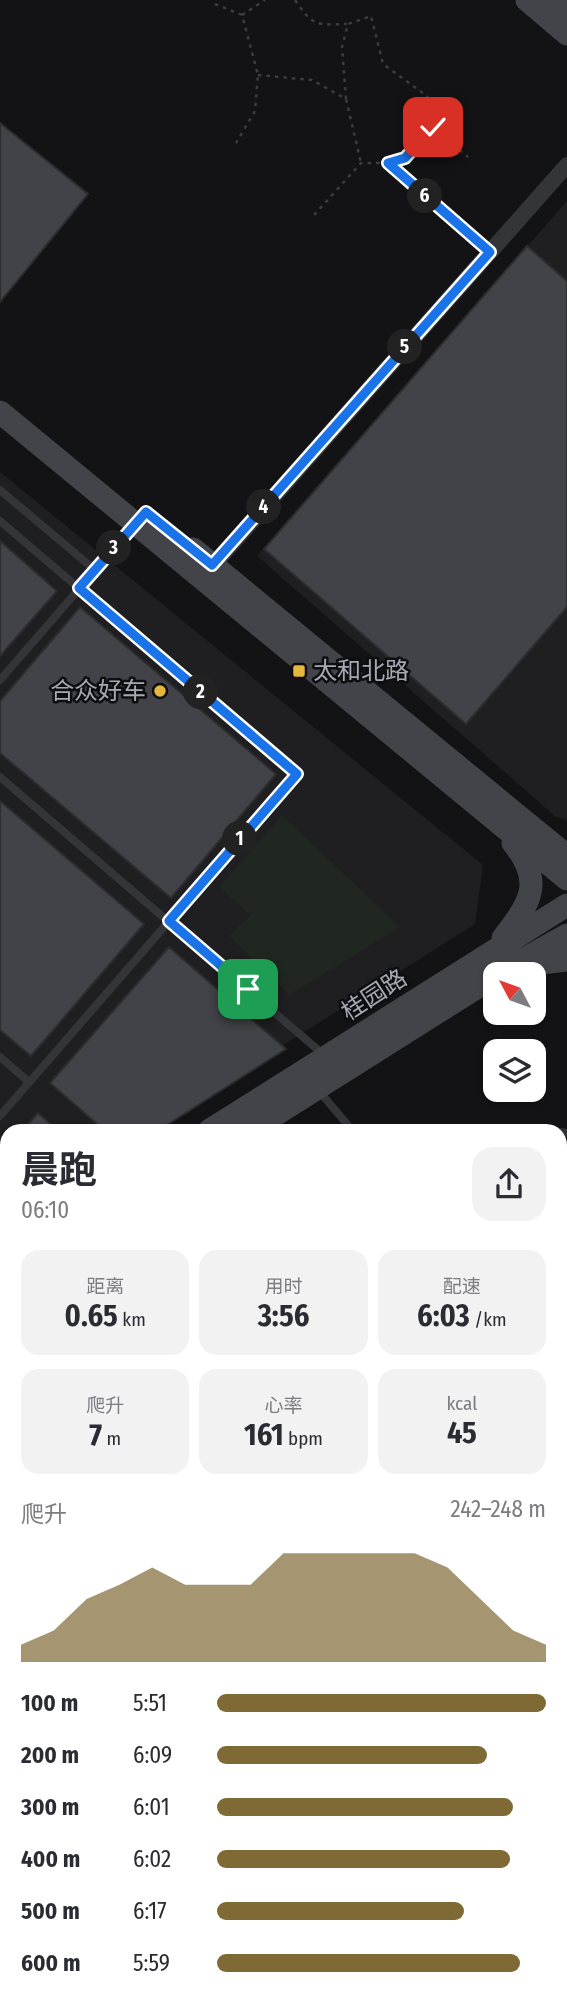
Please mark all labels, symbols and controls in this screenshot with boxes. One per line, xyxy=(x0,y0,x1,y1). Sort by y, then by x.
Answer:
pin xyxy=(403,97,463,157)
icon: check xyxy=(414,108,452,146)
pin: 6 xyxy=(408,178,442,214)
text: 6 xyxy=(420,184,429,207)
pin: 5 xyxy=(388,330,422,364)
text: 5 xyxy=(400,335,409,358)
pin: 4 xyxy=(246,490,282,524)
text: 4 xyxy=(259,495,268,518)
pin: 3 xyxy=(96,530,132,566)
text: 3 xyxy=(109,536,118,559)
place label: 太和北路 xyxy=(313,657,409,685)
marker: 太和北路 xyxy=(291,663,307,679)
pin: 2 xyxy=(184,674,218,710)
place label: 合众好车 xyxy=(50,677,146,705)
text: 2 xyxy=(196,680,205,703)
marker: 合众好车 xyxy=(152,683,168,699)
pin: 1 xyxy=(222,822,258,856)
text: 1 xyxy=(235,827,244,850)
pin xyxy=(218,959,278,1019)
north arrow xyxy=(483,962,546,1026)
map controls xyxy=(483,962,546,1102)
street label: 桂园路 xyxy=(336,964,412,1026)
icon: arrive xyxy=(229,970,267,1008)
button: layers xyxy=(483,1039,546,1102)
text: 晨跑 xyxy=(21,1147,97,1193)
button: share xyxy=(472,1147,546,1221)
text: 06:10 xyxy=(21,1196,69,1224)
text: 距离 xyxy=(86,1275,124,1298)
text: 用时 xyxy=(264,1275,303,1298)
text: 配速 xyxy=(443,1275,481,1298)
text: 0.65 xyxy=(65,1298,118,1334)
text: 3:56 xyxy=(258,1298,309,1334)
text: 6:03 xyxy=(417,1298,470,1334)
text: km xyxy=(118,1308,146,1331)
text: /km xyxy=(470,1308,507,1331)
text: kcal xyxy=(446,1392,477,1415)
text: 爬升 xyxy=(86,1394,124,1417)
text: 心率 xyxy=(264,1394,303,1417)
text: 45 xyxy=(447,1415,477,1451)
text: 7 xyxy=(89,1417,102,1453)
text: 161 xyxy=(244,1417,284,1453)
text: m xyxy=(102,1427,121,1450)
text: bpm xyxy=(284,1427,323,1450)
text: 242–248 m xyxy=(450,1495,546,1523)
text: 爬升 xyxy=(21,1500,67,1528)
text: 100 m xyxy=(21,1689,78,1717)
text: 5:51 xyxy=(133,1689,167,1717)
text: 200 m xyxy=(21,1741,79,1769)
text: 6:09 xyxy=(133,1741,172,1769)
text: 300 m xyxy=(21,1793,79,1821)
text: 6:01 xyxy=(133,1793,170,1821)
text: 400 m xyxy=(21,1845,80,1873)
text: 6:02 xyxy=(133,1845,171,1873)
text: 500 m xyxy=(21,1897,80,1925)
text: 6:17 xyxy=(133,1897,167,1925)
text: 600 m xyxy=(21,1949,80,1977)
text: 5:59 xyxy=(133,1949,170,1977)

